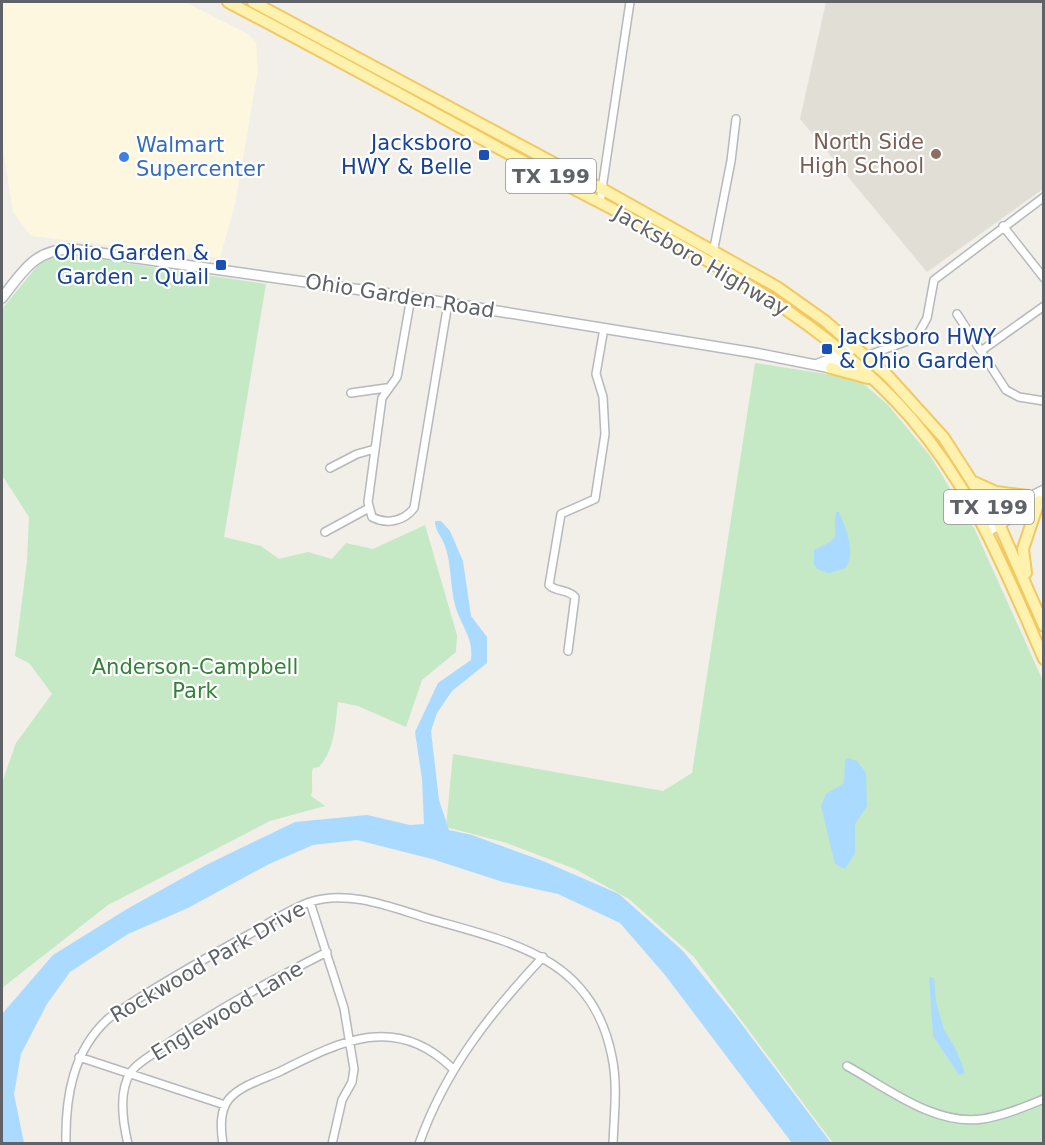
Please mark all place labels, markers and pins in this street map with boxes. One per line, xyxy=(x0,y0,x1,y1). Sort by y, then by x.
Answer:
place label: North Side High School xyxy=(799,130,924,178)
place label: Jacksboro HWY & Belle xyxy=(341,131,472,179)
place label: Walmart Supercenter xyxy=(136,133,265,181)
marker: North Side High School xyxy=(929,147,943,161)
marker: Jacksboro HWY & Belle xyxy=(477,148,491,162)
marker: Walmart Supercenter xyxy=(117,150,131,164)
place label: Ohio Garden & Garden - Quail xyxy=(54,241,209,289)
marker: Ohio Garden & Garden - Quail xyxy=(214,258,228,272)
place label: Jacksboro HWY & Ohio Garden xyxy=(837,325,996,373)
marker: Jacksboro HWY & Ohio Garden xyxy=(820,342,834,356)

